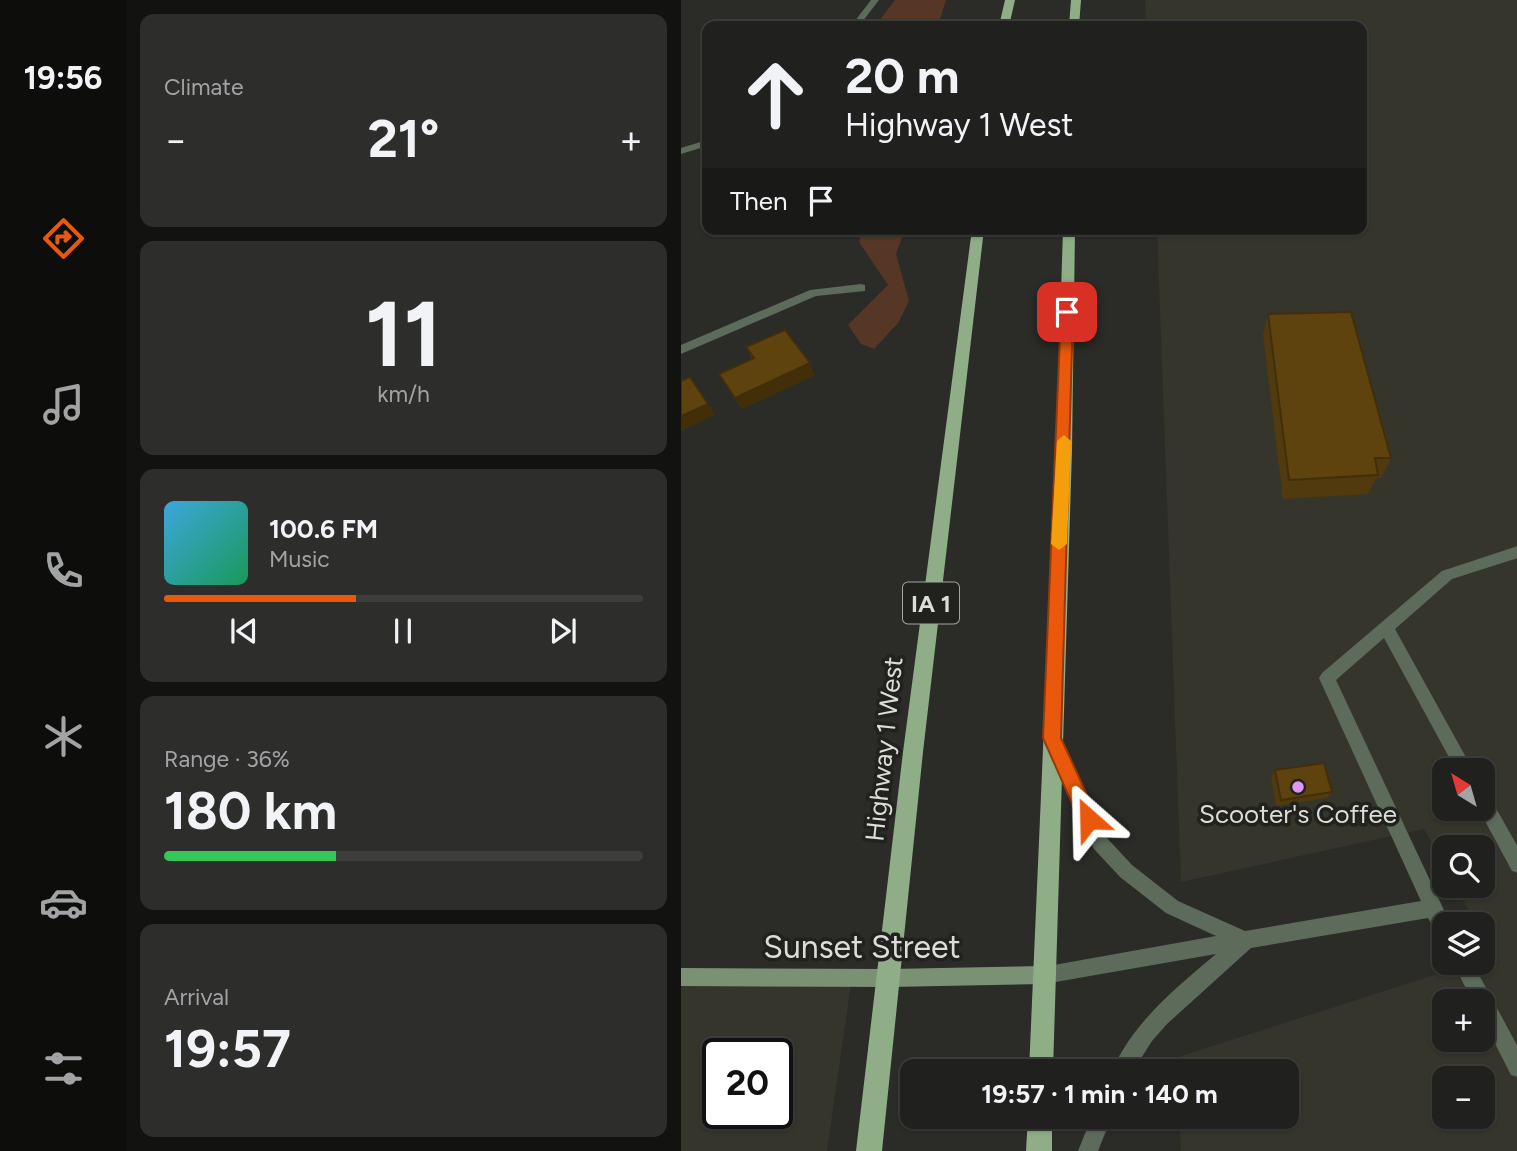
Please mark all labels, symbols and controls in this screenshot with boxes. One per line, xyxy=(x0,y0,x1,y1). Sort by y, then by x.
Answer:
text: 20 m xyxy=(845,46,960,105)
icon: ahead xyxy=(730,49,821,140)
text: 19:56 xyxy=(24,59,102,97)
text: Climate xyxy=(164,73,243,101)
text: Highway 1 West xyxy=(845,106,1073,144)
text: 21° xyxy=(368,108,439,170)
text: − xyxy=(164,117,188,163)
text: + xyxy=(619,117,643,163)
icon: arrive xyxy=(802,182,840,220)
text: Then xyxy=(730,185,788,217)
icon: directions xyxy=(39,214,88,263)
text: 11 xyxy=(365,280,442,389)
pin xyxy=(1037,282,1097,342)
icon: arrive xyxy=(1048,293,1086,331)
icon: music xyxy=(39,380,88,429)
text: km/h xyxy=(377,380,430,408)
text: 100.6 FM xyxy=(269,513,378,545)
text: Music xyxy=(269,545,330,573)
icon: phone xyxy=(39,546,88,595)
road number: IA 1 xyxy=(903,582,959,624)
icon: previous xyxy=(225,612,263,650)
icon: pause xyxy=(384,612,422,650)
icon: next xyxy=(544,612,582,650)
street label: Highway 1 West xyxy=(858,655,910,843)
icon: climate xyxy=(39,712,88,761)
text: Range · 36% xyxy=(164,745,290,773)
north arrow xyxy=(1432,758,1495,821)
map controls xyxy=(1432,758,1495,1129)
marker: Scooter's Coffee xyxy=(1290,779,1306,795)
text: 180 km xyxy=(164,780,337,842)
position arrow xyxy=(1052,782,1126,856)
place label: Scooter's Coffee xyxy=(1199,798,1397,830)
button: search xyxy=(1432,835,1495,898)
icon: car xyxy=(39,878,88,927)
button: layers xyxy=(1432,912,1495,975)
street label: Sunset Street xyxy=(763,928,961,966)
text: Arrival xyxy=(164,983,229,1011)
button: + xyxy=(1432,989,1495,1052)
text: 19:57 xyxy=(164,1018,291,1080)
speed limit sign: 20 xyxy=(702,1038,793,1129)
icon: filters xyxy=(39,1044,88,1093)
button: − xyxy=(1432,1066,1495,1129)
text: 19:57 · 1 min · 140 m xyxy=(981,1078,1218,1110)

